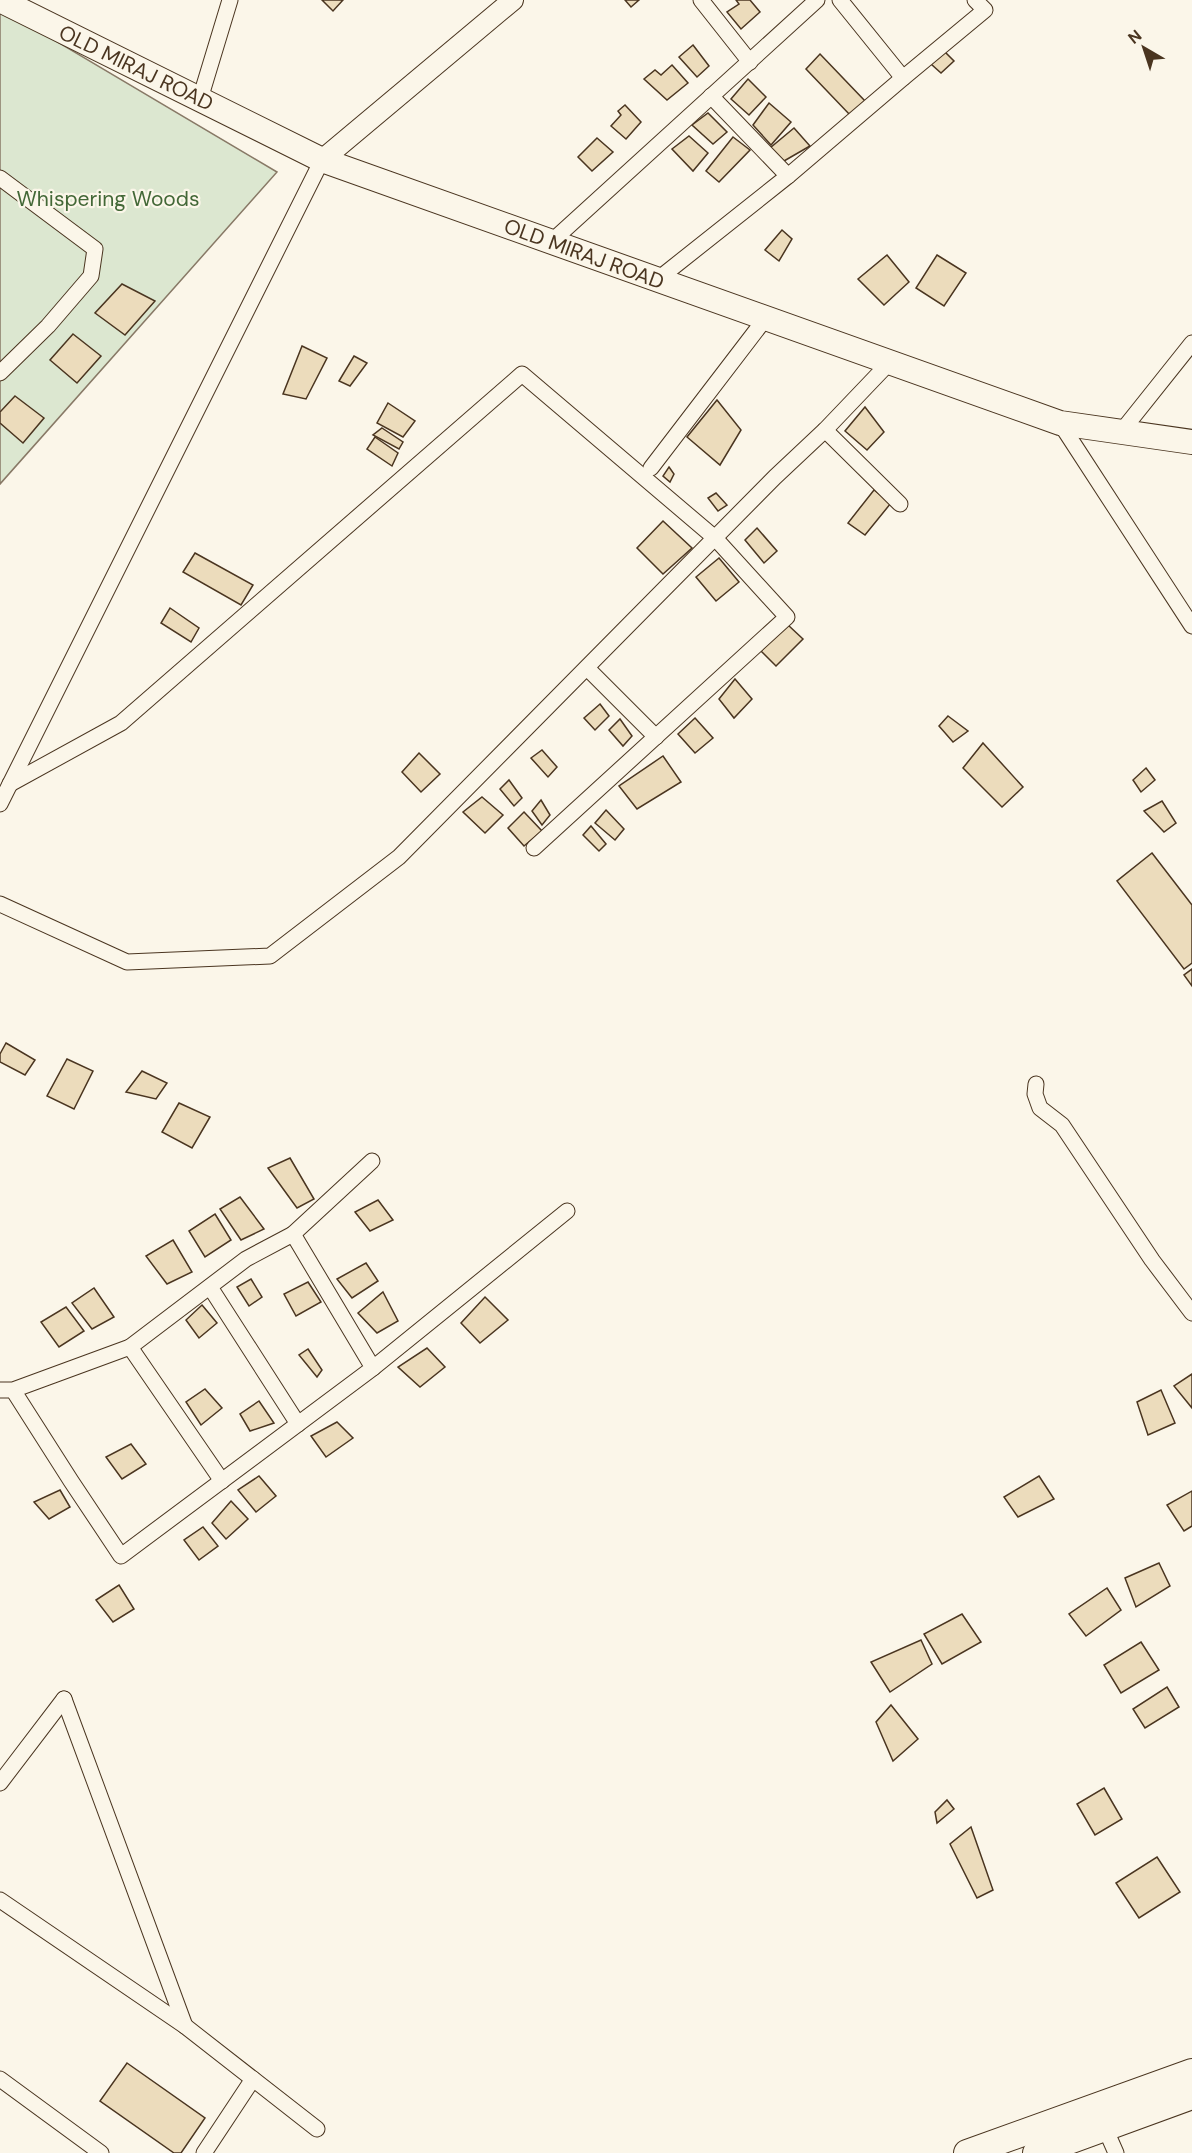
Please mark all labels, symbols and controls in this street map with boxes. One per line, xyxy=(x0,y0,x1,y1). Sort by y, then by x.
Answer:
street label: OLD MIRAJ ROAD xyxy=(54,18,218,118)
north arrow xyxy=(1114,18,1174,78)
text: N xyxy=(1124,25,1146,49)
park label: Whispering Woods xyxy=(16,185,200,213)
street label: OLD MIRAJ ROAD xyxy=(500,212,668,296)

